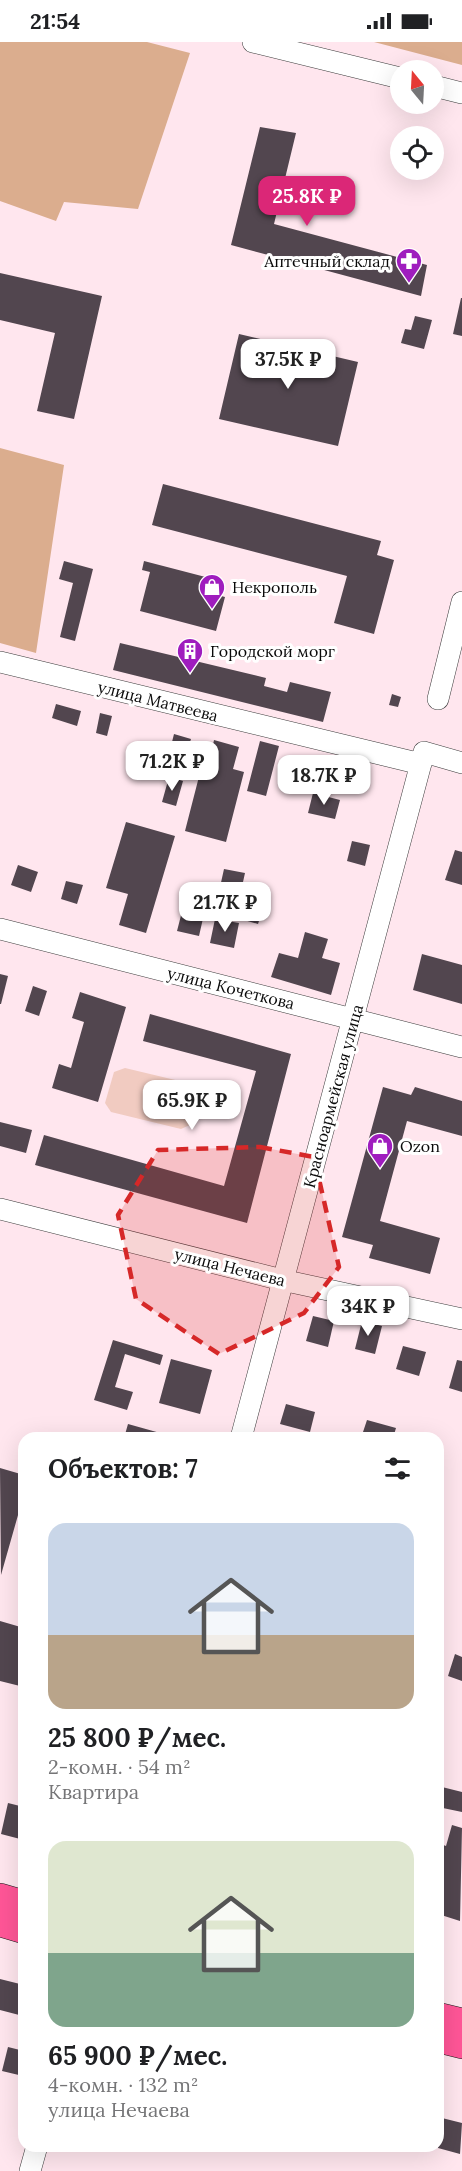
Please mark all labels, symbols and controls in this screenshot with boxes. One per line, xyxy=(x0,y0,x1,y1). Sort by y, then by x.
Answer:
text: 21:54 xyxy=(30,7,80,35)
north arrow xyxy=(390,60,444,114)
map controls xyxy=(390,60,444,180)
button: locate xyxy=(390,126,444,180)
pin: 25.8K ₽ xyxy=(252,176,362,227)
text: 25.8K ₽ xyxy=(272,183,342,208)
pharmacy icon: Аптечный склад xyxy=(394,246,424,284)
place label: Аптечный склад xyxy=(263,251,391,271)
pin: 37.5K ₽ xyxy=(233,339,343,390)
text: 37.5K ₽ xyxy=(255,346,321,371)
shop icon: Некрополь xyxy=(197,572,227,610)
place label: Некрополь xyxy=(232,577,317,597)
building icon: Городской морг xyxy=(175,636,205,674)
place label: Городской морг xyxy=(210,641,335,661)
street label: улица Матвеева xyxy=(96,676,220,726)
pin: 71.2K ₽ xyxy=(117,741,227,792)
text: 71.2K ₽ xyxy=(140,748,204,773)
pin: 18.7K ₽ xyxy=(269,755,379,806)
text: 18.7K ₽ xyxy=(292,762,356,787)
pin: 21.7K ₽ xyxy=(170,882,280,933)
text: 21.7K ₽ xyxy=(193,889,257,914)
street label: улица Кочеткова xyxy=(165,963,297,1013)
street label: Красноармейская улица xyxy=(299,1002,367,1190)
pin: 65.9K ₽ xyxy=(137,1080,247,1131)
text: 65.9K ₽ xyxy=(157,1087,227,1112)
shop icon: Ozon xyxy=(365,1131,395,1169)
place label: Ozon xyxy=(400,1136,440,1156)
street label: улица Нечаева xyxy=(173,1244,287,1290)
pin: 34K ₽ xyxy=(326,1286,410,1337)
text: 34K ₽ xyxy=(341,1293,395,1318)
text: Объектов: 7 xyxy=(48,1452,198,1485)
icon: filters xyxy=(381,1452,414,1485)
icon: home xyxy=(177,1562,285,1670)
text: 25 800 ₽/мес. xyxy=(48,1721,226,1754)
text: 2-комн. · 54 m² xyxy=(48,1754,191,1779)
text: Квартира xyxy=(48,1779,139,1804)
icon: home xyxy=(177,1880,285,1988)
text: 65 900 ₽/мес. xyxy=(48,2039,227,2072)
text: 4-комн. · 132 m² xyxy=(48,2072,199,2097)
text: улица Нечаева xyxy=(48,2097,190,2122)

